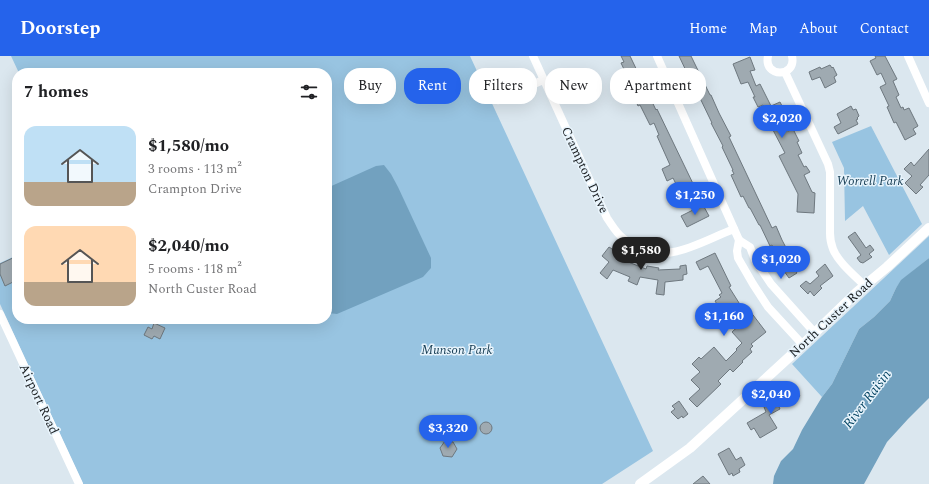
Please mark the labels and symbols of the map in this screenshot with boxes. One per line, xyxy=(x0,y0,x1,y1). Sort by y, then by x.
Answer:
pin: $2,020 xyxy=(749,105,815,139)
street label: Crampton Drive xyxy=(556,123,614,217)
park label: Worrell Park xyxy=(836,171,904,191)
pin: $1,250 xyxy=(662,182,728,216)
pin: $1,580 xyxy=(608,237,674,271)
pin: $1,020 xyxy=(748,246,814,280)
street label: North Custer Road xyxy=(784,274,878,362)
pin: $1,160 xyxy=(691,303,757,337)
park label: Munson Park xyxy=(421,340,493,360)
street label: Airport Road xyxy=(14,360,64,438)
water label: River Raisin xyxy=(838,365,897,433)
pin: $2,040 xyxy=(738,381,804,415)
pin: $3,320 xyxy=(415,415,481,449)

